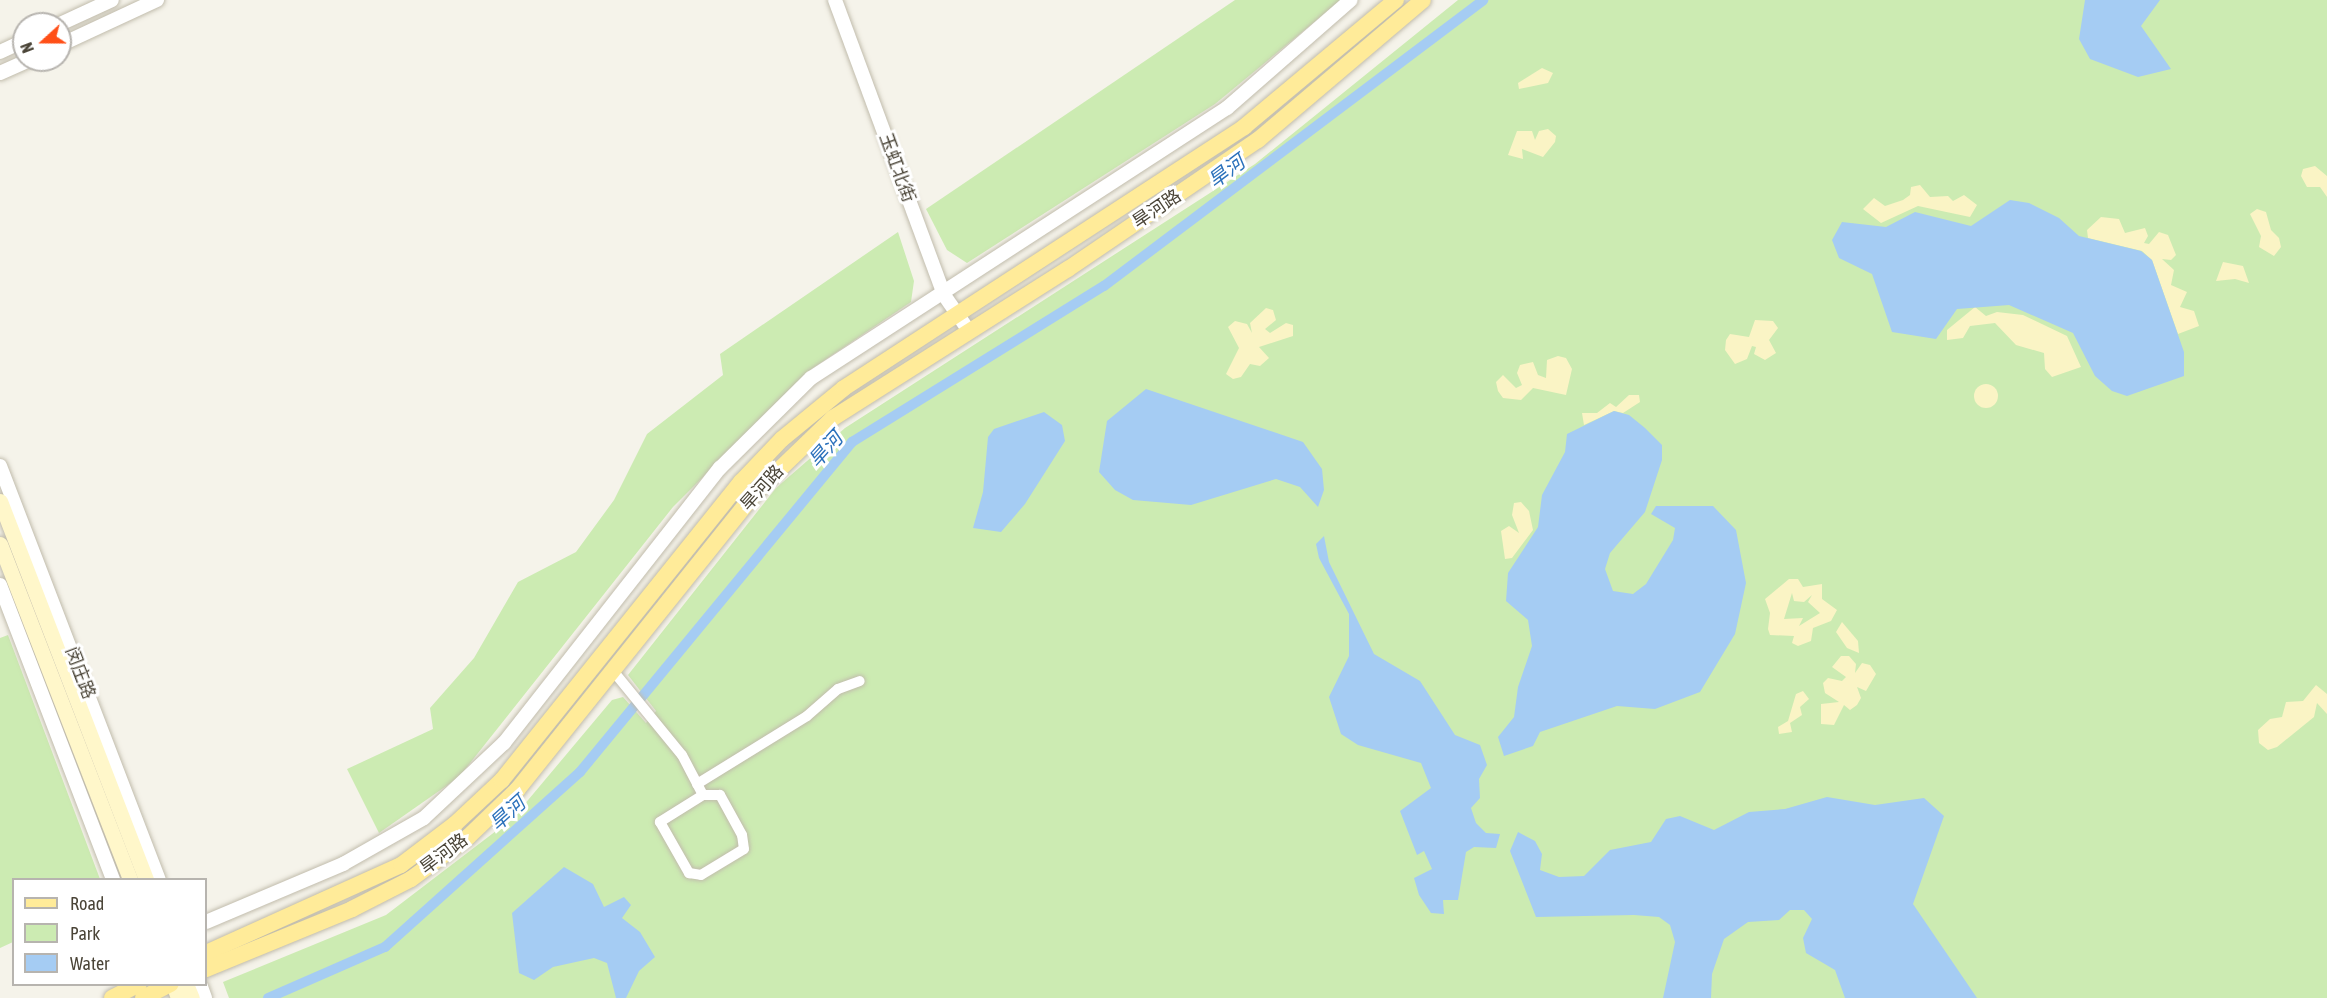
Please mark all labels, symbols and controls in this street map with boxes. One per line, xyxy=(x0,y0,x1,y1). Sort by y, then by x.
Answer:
north arrow xyxy=(12,12,72,72)
text: N xyxy=(17,40,37,55)
street label: 玉虹北街 xyxy=(875,130,919,206)
water label: 旱河 xyxy=(1203,149,1249,193)
street label: 旱河路 xyxy=(1129,185,1185,233)
water label: 旱河 xyxy=(803,426,847,472)
street label: 旱河路 xyxy=(736,461,788,515)
street label: 闵庄路 xyxy=(60,644,100,702)
water label: 旱河 xyxy=(484,791,530,835)
street label: 旱河路 xyxy=(416,829,472,879)
legend xyxy=(12,878,207,986)
text: Road xyxy=(70,893,104,914)
text: Park xyxy=(70,923,100,944)
text: Water xyxy=(70,953,109,974)

